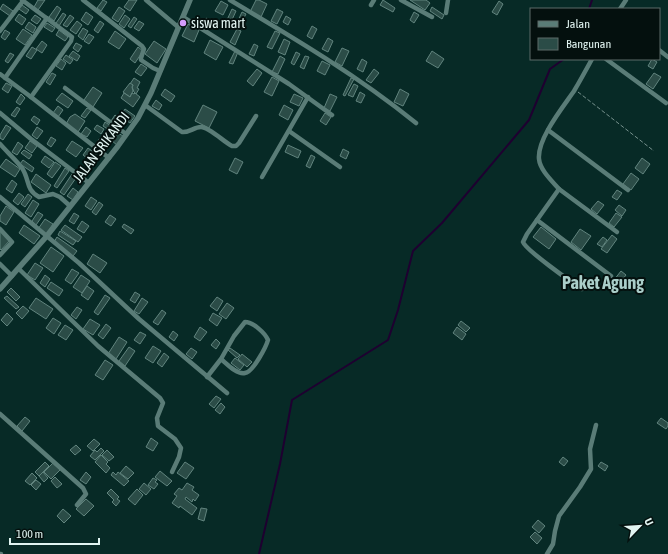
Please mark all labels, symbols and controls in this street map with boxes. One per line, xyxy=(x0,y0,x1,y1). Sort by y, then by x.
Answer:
legend xyxy=(530,8,660,60)
place label: siswa mart xyxy=(191,15,245,31)
text: Jalan xyxy=(566,17,590,31)
marker: siswa mart xyxy=(178,18,188,28)
text: Bangunan xyxy=(566,37,611,51)
street label: JALAN SRIKANDI xyxy=(69,109,133,185)
district label: Paket Agung xyxy=(562,272,644,293)
north arrow xyxy=(620,506,660,546)
text: U xyxy=(642,516,656,527)
scale bar xyxy=(10,520,99,546)
text: 100 m xyxy=(16,527,43,541)

